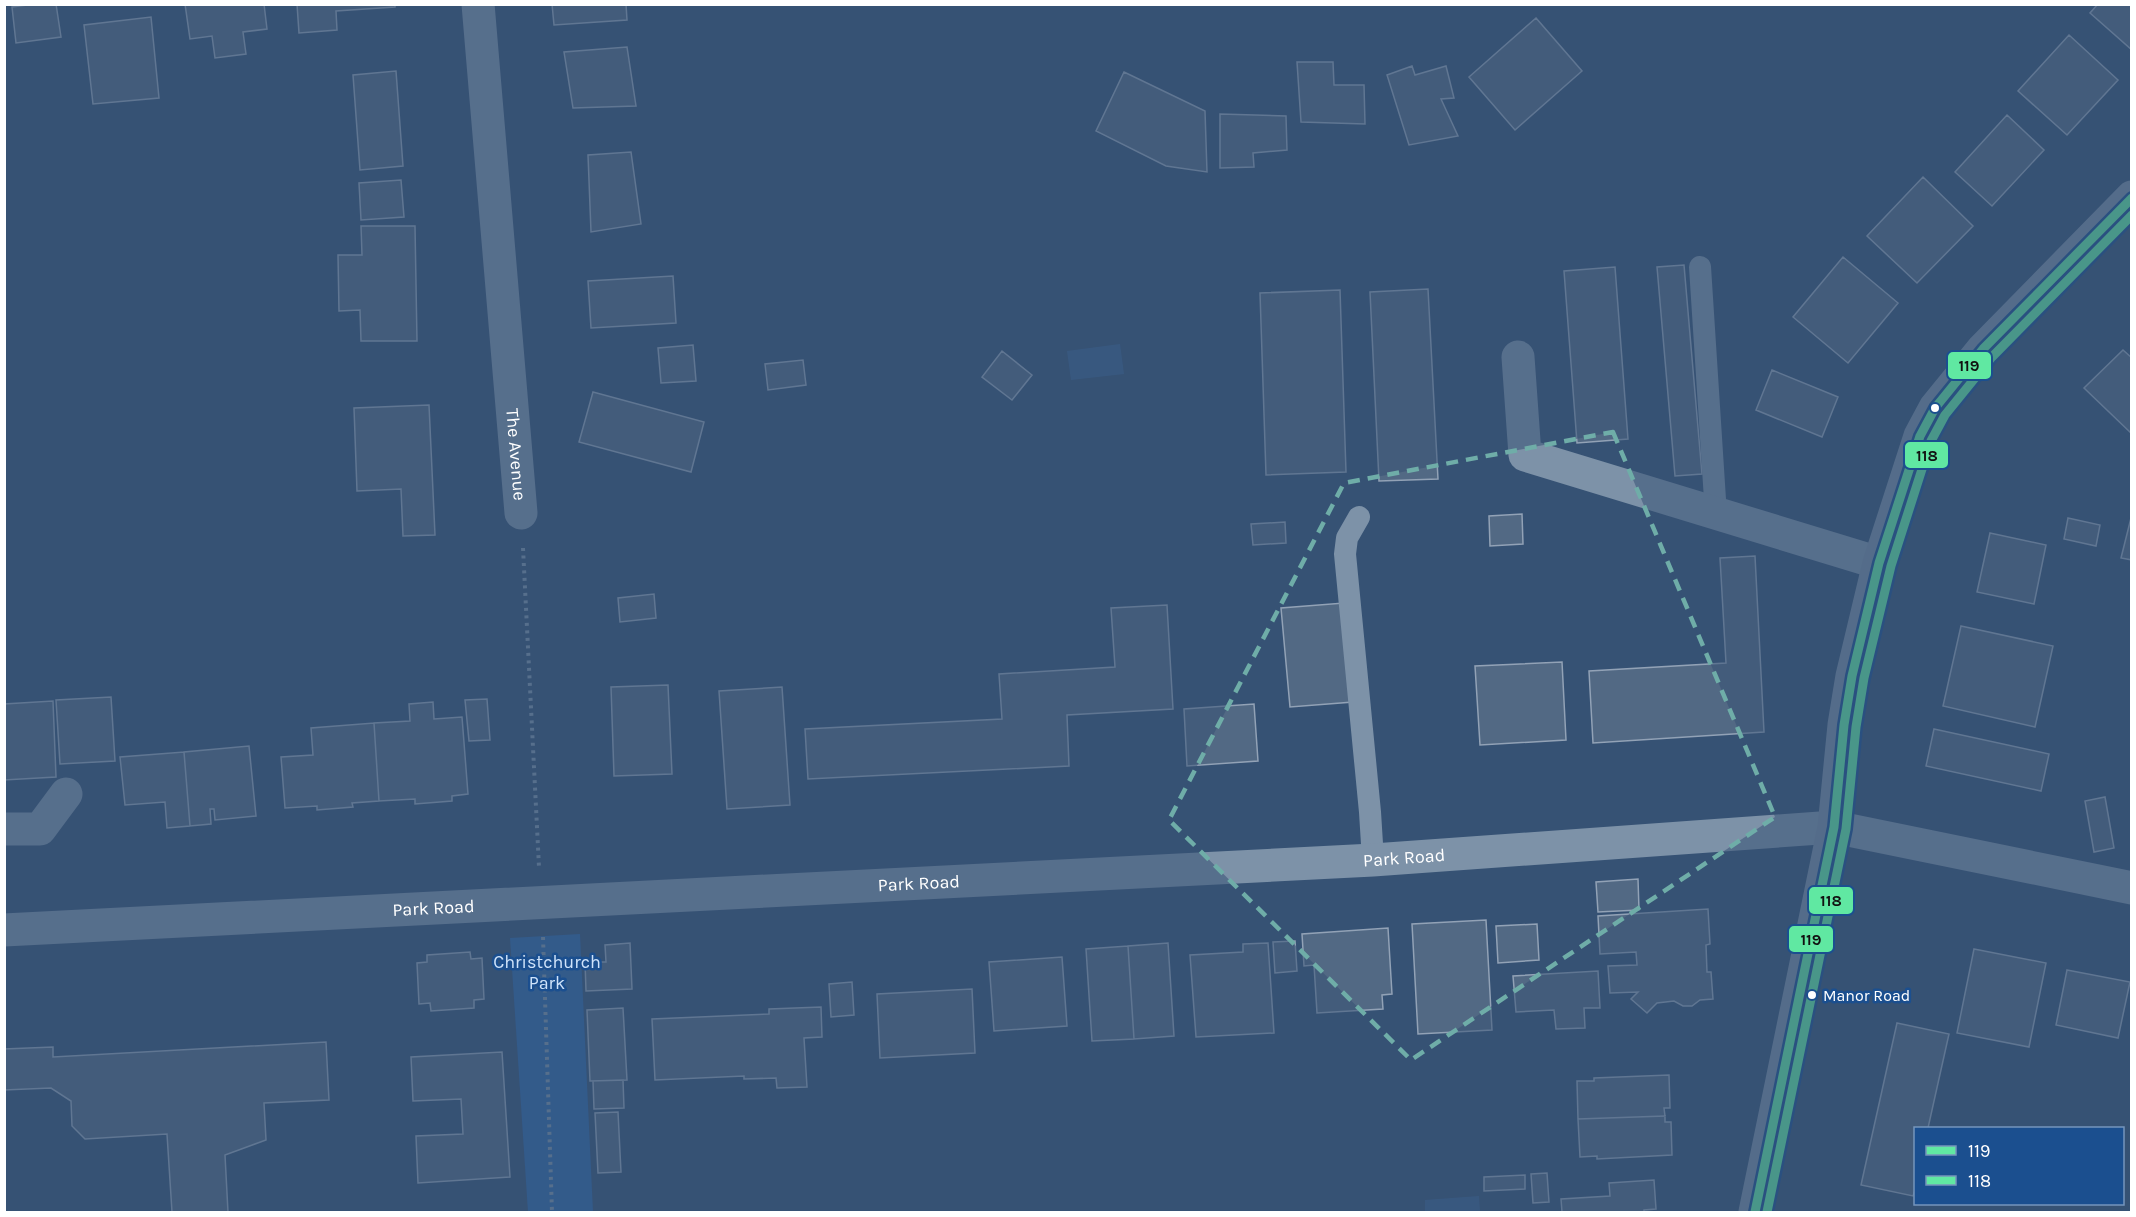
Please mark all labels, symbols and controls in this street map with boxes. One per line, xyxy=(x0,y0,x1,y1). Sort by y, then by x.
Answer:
line badge: 119 xyxy=(1947,351,1992,380)
text: 119 xyxy=(1958,356,1980,375)
unlabelled marker xyxy=(1929,402,1941,414)
street label: The Avenue xyxy=(501,407,531,502)
line badge: 118 xyxy=(1904,441,1949,469)
text: 118 xyxy=(1916,446,1938,465)
street label: Park Road xyxy=(1363,844,1446,871)
street label: Park Road xyxy=(877,870,960,896)
line badge: 118 xyxy=(1808,886,1854,915)
text: 118 xyxy=(1820,891,1842,910)
street label: Park Road xyxy=(392,895,475,921)
line badge: 119 xyxy=(1788,925,1834,953)
text: 119 xyxy=(1800,930,1822,949)
park label: Christchurch Park xyxy=(493,951,601,994)
place label: Manor Road xyxy=(1823,986,1910,1005)
marker: Manor Road xyxy=(1806,989,1818,1001)
legend xyxy=(1914,1127,2124,1205)
text: 119 xyxy=(1968,1140,1990,1162)
text: 118 xyxy=(1968,1170,1991,1192)

